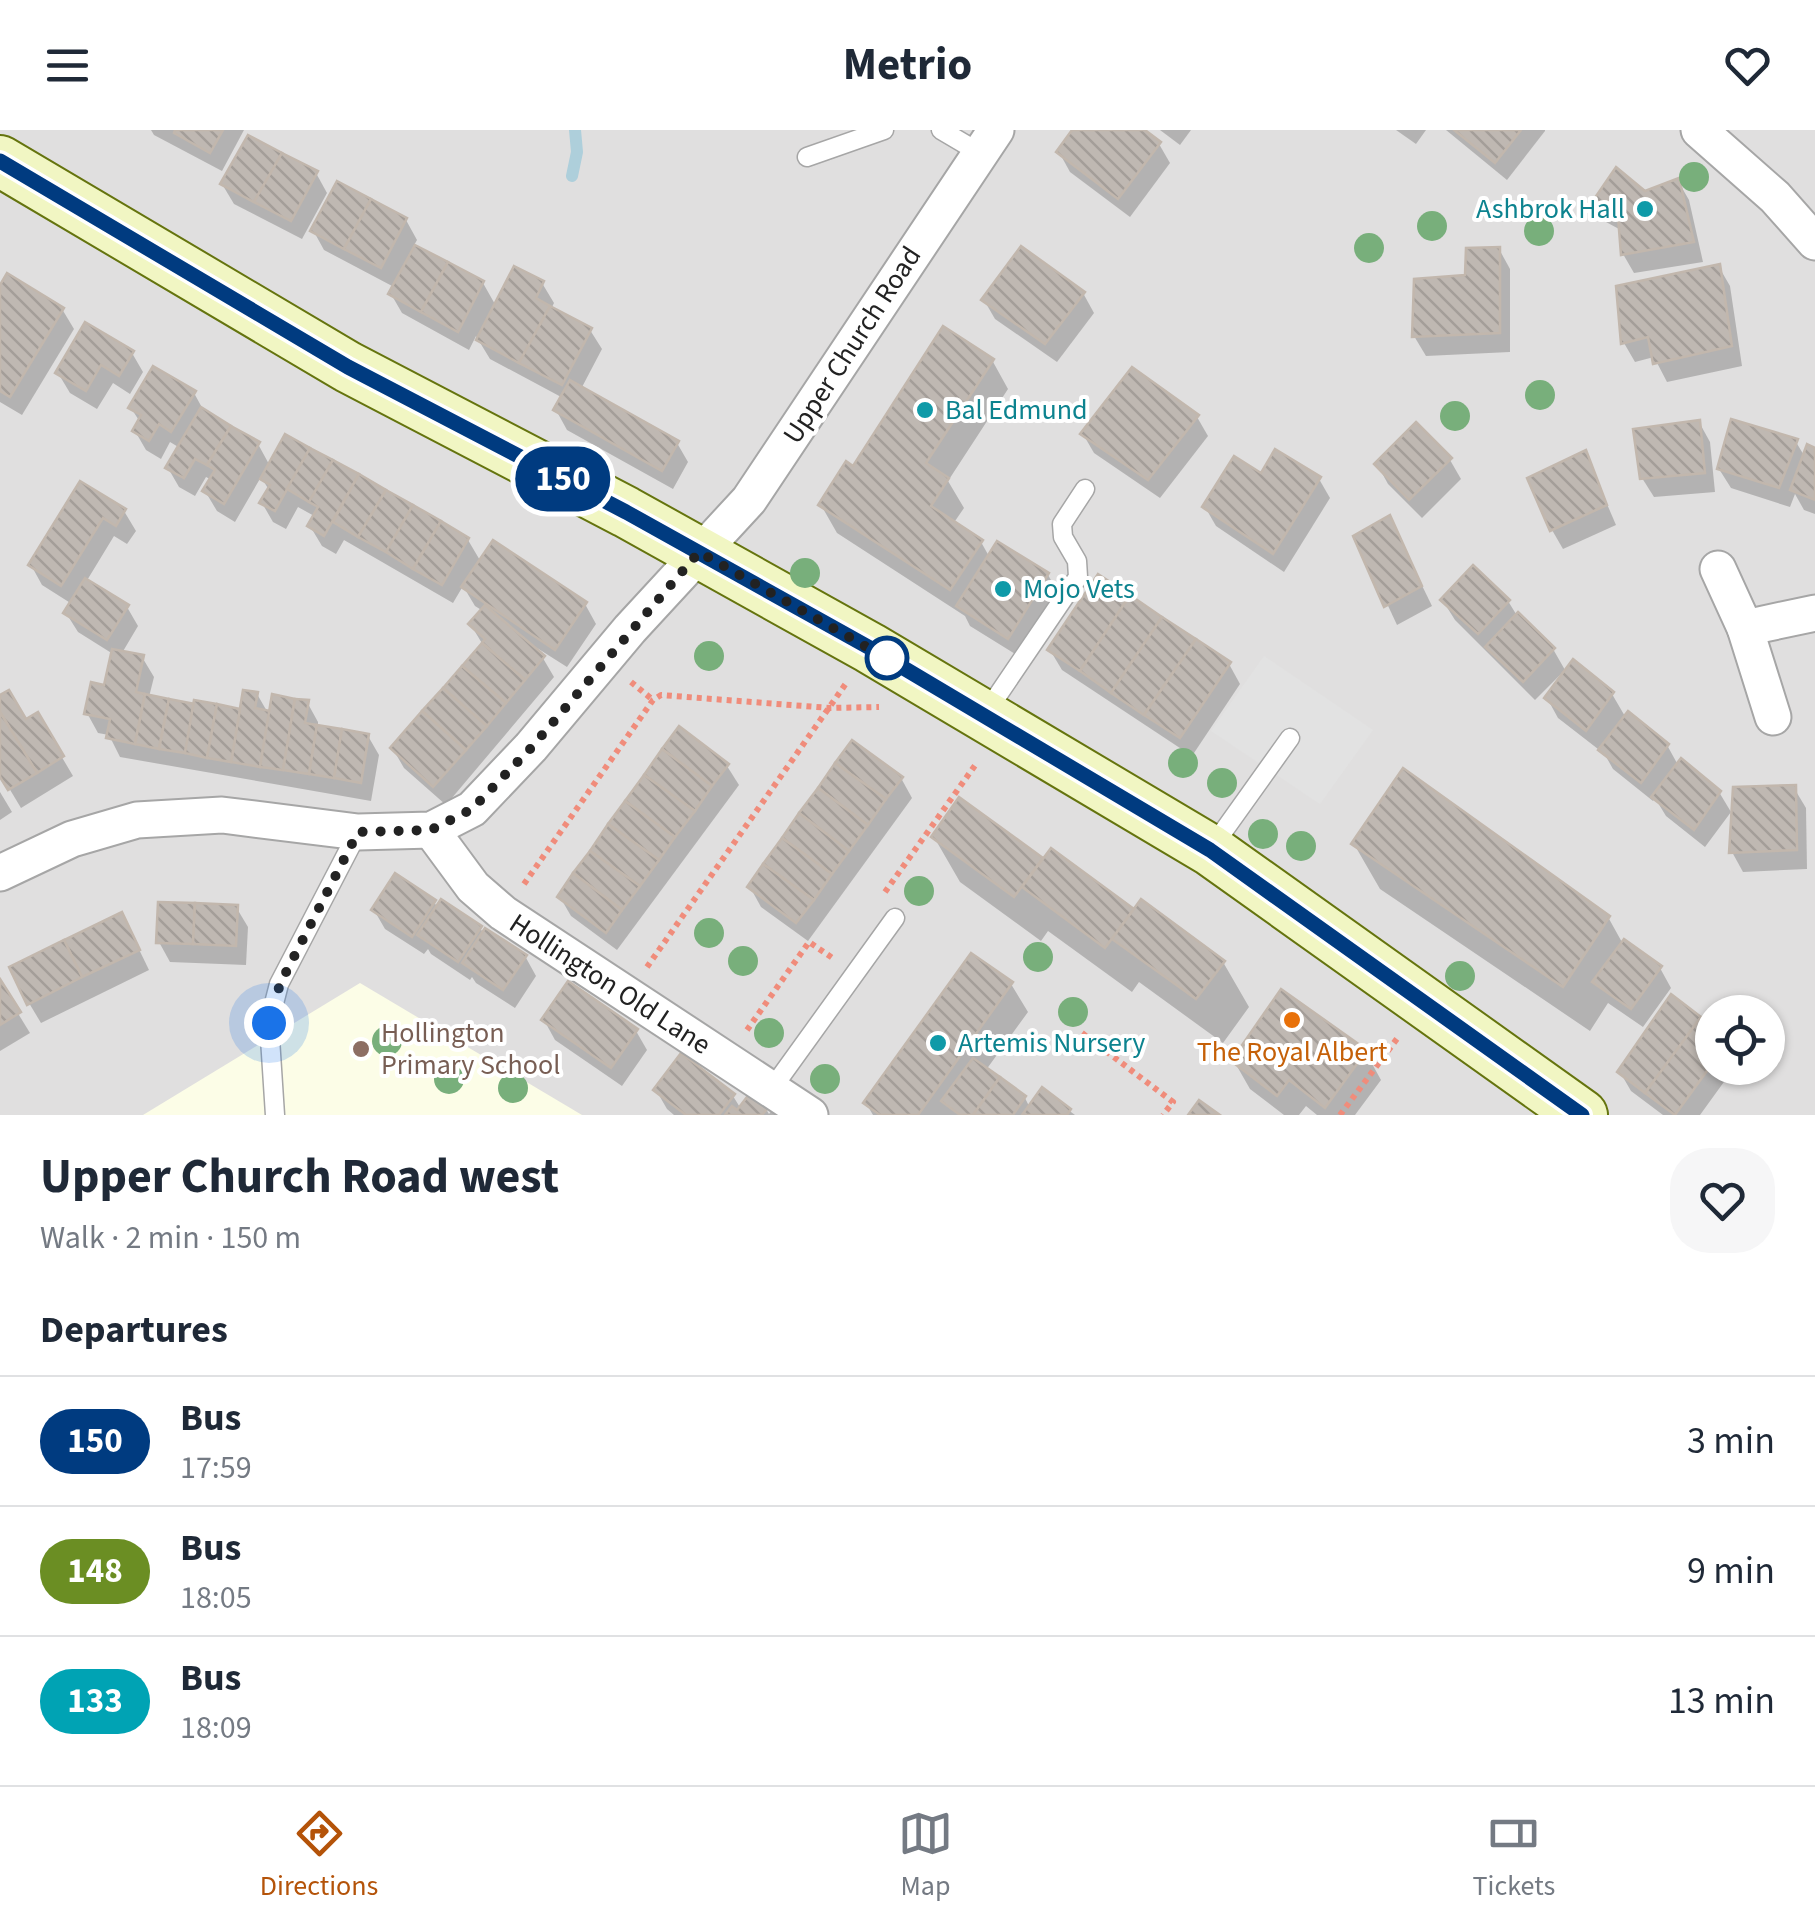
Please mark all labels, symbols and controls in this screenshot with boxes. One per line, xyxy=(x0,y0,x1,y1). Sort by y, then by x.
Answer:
text: Metrio xyxy=(843,33,972,97)
icon: menu xyxy=(40,38,95,93)
icon: heart xyxy=(1720,38,1775,93)
place label: Ashbrok Hall xyxy=(1476,189,1625,229)
marker: Ashbrok Hall xyxy=(1634,198,1656,220)
street label: Upper Church Road xyxy=(773,239,931,451)
place label: Bal Edmund xyxy=(945,390,1088,430)
marker: Bal Edmund xyxy=(914,399,936,421)
line badge: 150 xyxy=(506,446,620,512)
text: 150 xyxy=(535,454,591,504)
place label: Mojo Vets xyxy=(1023,569,1135,609)
marker: Mojo Vets xyxy=(992,578,1014,600)
unlabelled marker xyxy=(866,637,908,679)
street label: Hollington Old Lane xyxy=(501,904,719,1064)
map controls xyxy=(1695,995,1785,1085)
button: locate xyxy=(1695,995,1785,1085)
your location xyxy=(244,998,294,1048)
marker: The Royal Albert xyxy=(1281,1009,1303,1031)
place label: Hollington Primary School xyxy=(381,1013,560,1085)
place label: Artemis Nursery xyxy=(958,1023,1145,1063)
marker: Artemis Nursery xyxy=(927,1032,949,1054)
place label: The Royal Albert xyxy=(1197,1032,1388,1072)
marker: Hollington Primary School xyxy=(350,1038,372,1060)
text: Upper Church Road west xyxy=(40,1143,559,1211)
button: heart xyxy=(1670,1148,1775,1253)
text: Walk · 2 min · 150 m xyxy=(40,1215,301,1261)
text: Departures xyxy=(40,1303,228,1357)
text: Bus xyxy=(180,1391,241,1445)
text: 3 min xyxy=(1687,1414,1775,1468)
text: 150 xyxy=(67,1416,123,1466)
text: 17:59 xyxy=(180,1445,252,1491)
text: Bus xyxy=(180,1521,241,1575)
text: 9 min xyxy=(1687,1544,1775,1598)
text: 148 xyxy=(67,1546,123,1596)
text: 18:05 xyxy=(180,1575,252,1621)
text: Bus xyxy=(180,1651,241,1705)
text: 13 min xyxy=(1668,1674,1775,1728)
text: 133 xyxy=(67,1676,123,1726)
text: 18:09 xyxy=(180,1705,252,1751)
tab: Directions xyxy=(260,1806,378,1906)
tab: Map xyxy=(898,1806,953,1906)
tab: Tickets xyxy=(1473,1806,1555,1906)

